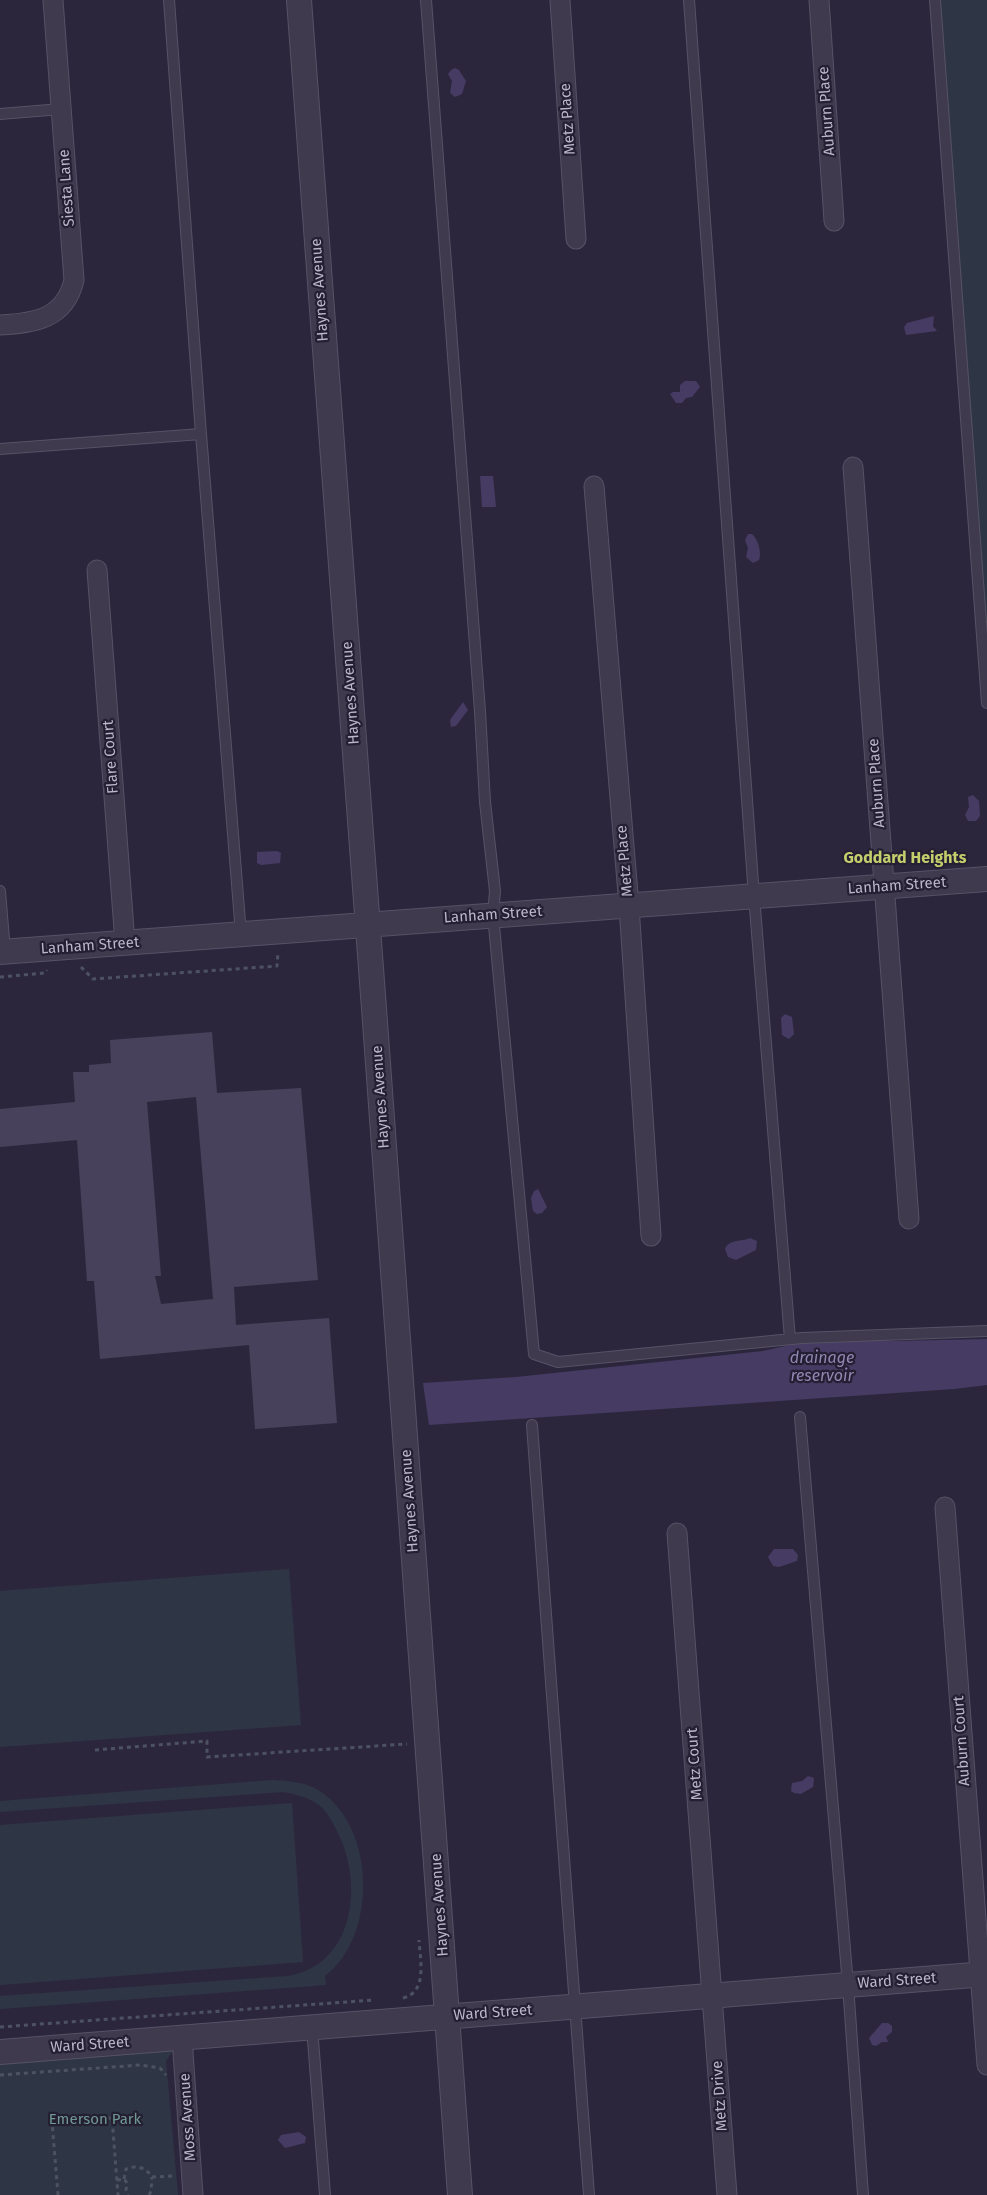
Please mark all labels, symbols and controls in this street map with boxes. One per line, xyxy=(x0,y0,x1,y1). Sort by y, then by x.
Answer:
street label: Auburn Place xyxy=(815,66,839,156)
street label: Metz Place xyxy=(557,83,579,155)
street label: Siesta Lane xyxy=(55,149,79,227)
street label: Haynes Avenue xyxy=(307,238,333,342)
street label: Haynes Avenue xyxy=(338,641,364,745)
street label: Flare Court xyxy=(99,719,123,795)
street label: Auburn Place xyxy=(865,738,889,828)
street label: Metz Place xyxy=(613,824,637,898)
district label: Goddard Heights xyxy=(844,849,966,869)
street label: Lanham Street xyxy=(847,874,947,898)
street label: Lanham Street xyxy=(443,903,543,927)
street label: Lanham Street xyxy=(40,934,140,958)
street label: Haynes Avenue xyxy=(368,1045,394,1149)
water label: drainage reservoir xyxy=(790,1349,854,1387)
street label: Haynes Avenue xyxy=(397,1449,423,1553)
street label: Auburn Court xyxy=(950,1695,974,1787)
street label: Metz Court xyxy=(683,1727,707,1801)
street label: Haynes Avenue xyxy=(427,1853,453,1957)
street label: Ward Street xyxy=(857,1969,937,1993)
street label: Ward Street xyxy=(453,2001,533,2025)
street label: Ward Street xyxy=(50,2033,130,2057)
street label: Metz Drive xyxy=(709,2060,731,2132)
street label: Moss Avenue xyxy=(176,2072,200,2162)
park label: Emerson Park xyxy=(49,2111,141,2129)

